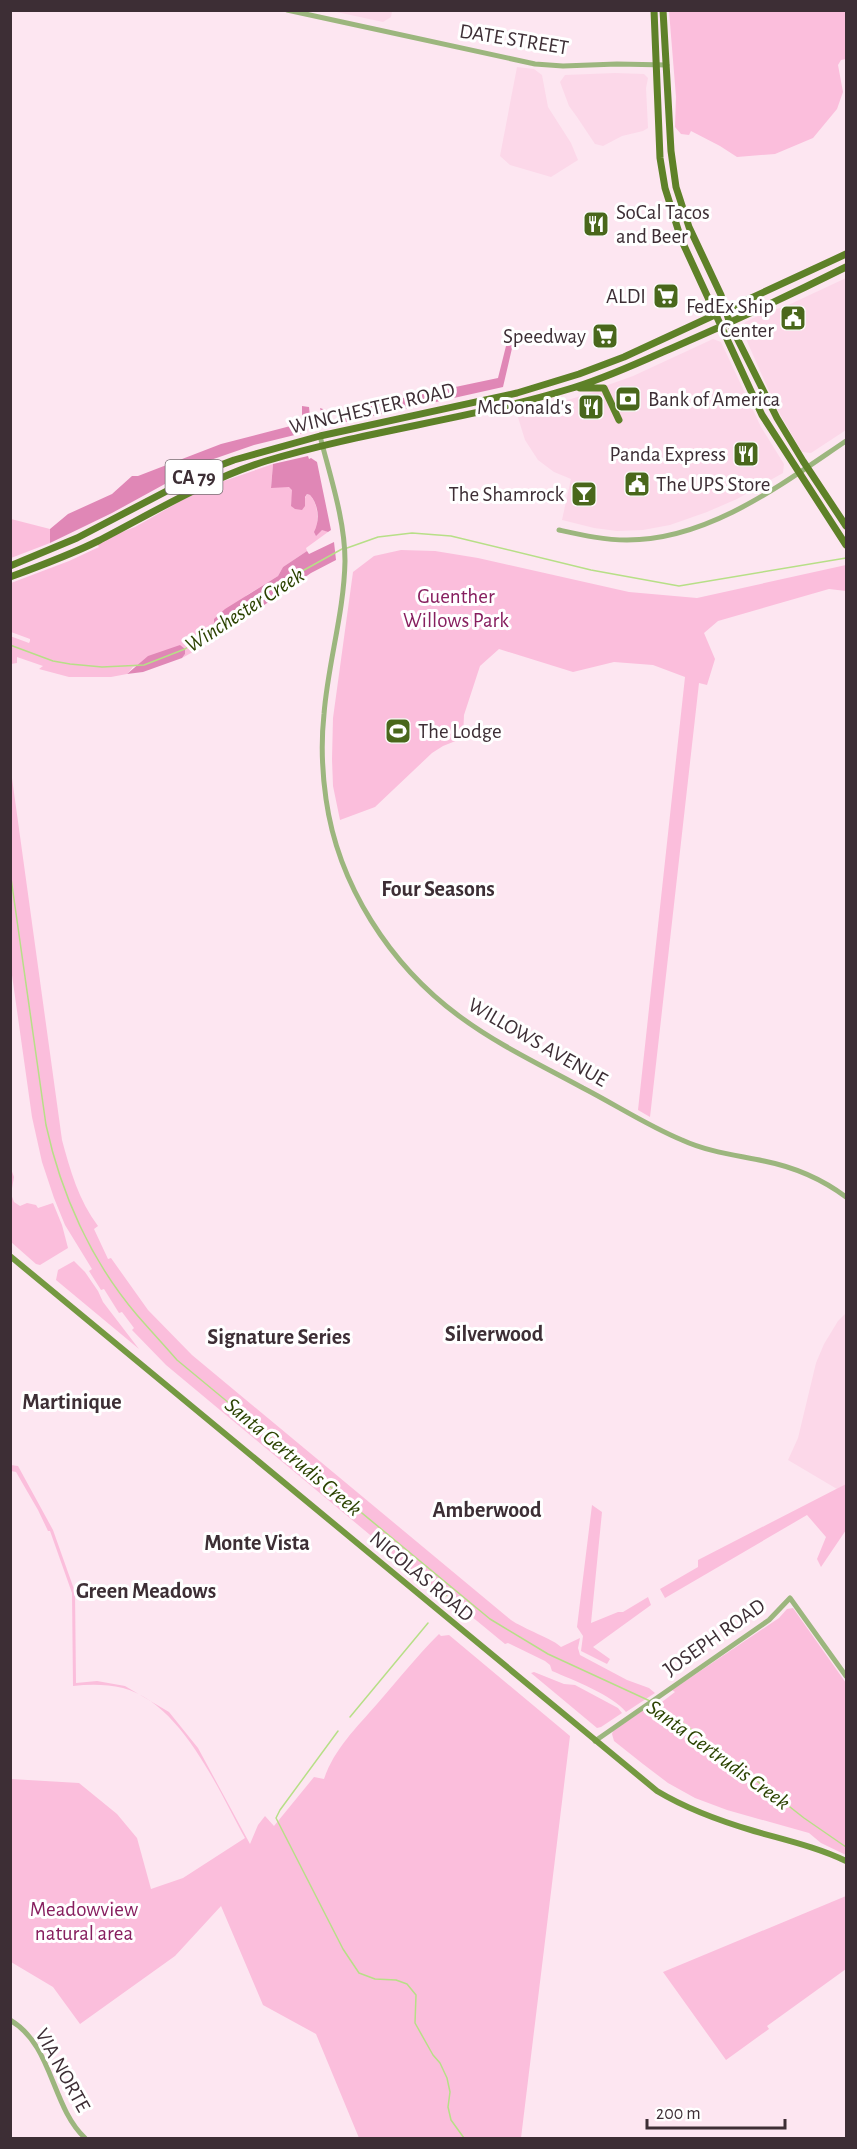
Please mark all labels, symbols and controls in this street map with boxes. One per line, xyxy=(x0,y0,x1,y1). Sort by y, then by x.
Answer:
street label: DATE STREET xyxy=(458,21,570,58)
place label: SoCal Tacos and Beer xyxy=(616,202,710,247)
restaurant icon: SoCal Tacos and Beer xyxy=(581,209,611,239)
supermarket icon: ALDI xyxy=(651,281,681,311)
place label: ALDI xyxy=(606,286,646,307)
place label: FedEx Ship Center xyxy=(686,296,774,341)
public building icon: FedEx Ship Center xyxy=(778,303,808,333)
supermarket icon: Speedway xyxy=(590,321,620,351)
place label: Speedway xyxy=(503,326,586,347)
street label: WINCHESTER ROAD xyxy=(287,379,457,438)
bank icon: Bank of America xyxy=(613,384,643,414)
place label: Bank of America xyxy=(648,389,781,410)
restaurant icon: McDonald's xyxy=(576,392,606,422)
place label: McDonald's xyxy=(477,397,572,418)
restaurant icon: Panda Express xyxy=(731,439,761,469)
place label: Panda Express xyxy=(610,444,726,465)
road number: CA 79 xyxy=(166,460,222,494)
public building icon: The UPS Store xyxy=(622,469,652,499)
place label: The UPS Store xyxy=(656,474,770,495)
bar icon: The Shamrock xyxy=(569,479,599,509)
place label: The Shamrock xyxy=(448,484,564,505)
water label: Winchester Creek xyxy=(181,563,308,656)
park label: Guenther Willows Park xyxy=(403,586,509,631)
sports icon: The Lodge xyxy=(383,716,413,746)
place label: The Lodge xyxy=(418,721,502,742)
district label: Four Seasons xyxy=(381,878,495,900)
street label: WILLOWS AVENUE xyxy=(464,994,611,1091)
district label: Silverwood xyxy=(445,1323,544,1345)
district label: Signature Series xyxy=(207,1326,351,1348)
district label: Martinique xyxy=(22,1391,122,1413)
water label: Santa Gertrudis Creek xyxy=(221,1393,366,1520)
district label: Amberwood xyxy=(433,1499,542,1521)
street label: NICOLAS ROAD xyxy=(366,1527,478,1626)
district label: Monte Vista xyxy=(204,1532,310,1554)
district label: Green Meadows xyxy=(76,1580,216,1602)
street label: JOSEPH ROAD xyxy=(660,1595,769,1680)
water label: Santa Gertrudis Creek xyxy=(643,1696,794,1814)
park label: Meadowview natural area xyxy=(30,1899,138,1944)
street label: VIA NORTE xyxy=(31,2025,94,2115)
scale bar xyxy=(647,2092,785,2130)
text: 200 m xyxy=(656,2105,701,2123)

